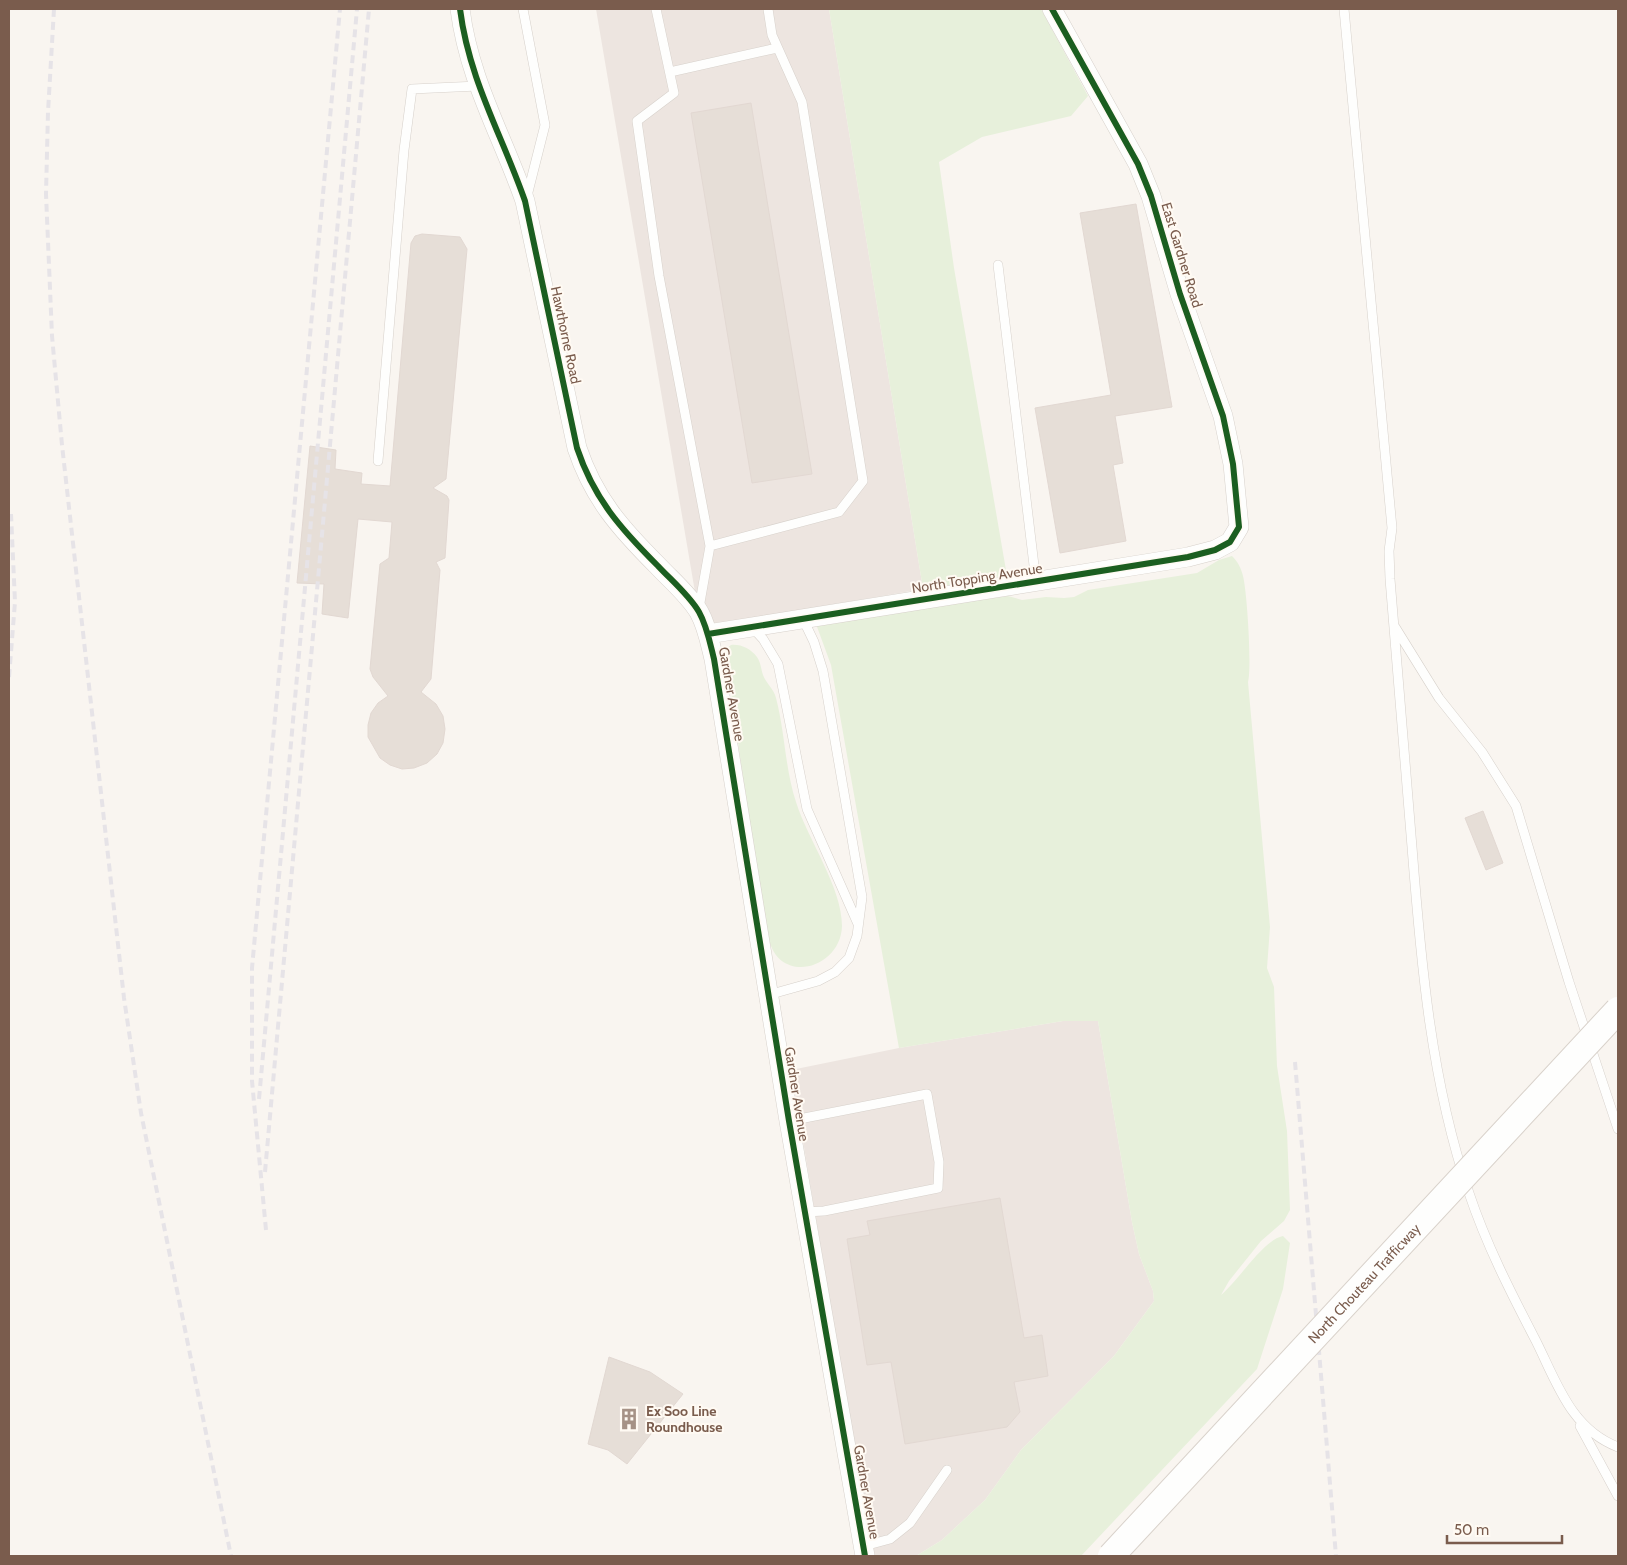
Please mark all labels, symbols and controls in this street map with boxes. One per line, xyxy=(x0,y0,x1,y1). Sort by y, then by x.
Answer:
street label: East Gardner Road xyxy=(1157,200,1207,310)
street label: Hawthorne Road xyxy=(547,285,585,385)
street label: North Topping Avenue xyxy=(910,559,1044,597)
street label: Gardner Avenue xyxy=(715,646,749,742)
street label: Gardner Avenue xyxy=(781,1046,813,1142)
street label: North Chouteau Trafficway xyxy=(1304,1220,1424,1347)
place label: Ex Soo Line Roundhouse xyxy=(646,1402,722,1436)
building icon: Ex Soo Line Roundhouse xyxy=(616,1406,642,1432)
street label: Gardner Avenue xyxy=(850,1444,884,1540)
scale bar xyxy=(1447,1512,1562,1544)
text: 50 m xyxy=(1454,1521,1489,1539)

